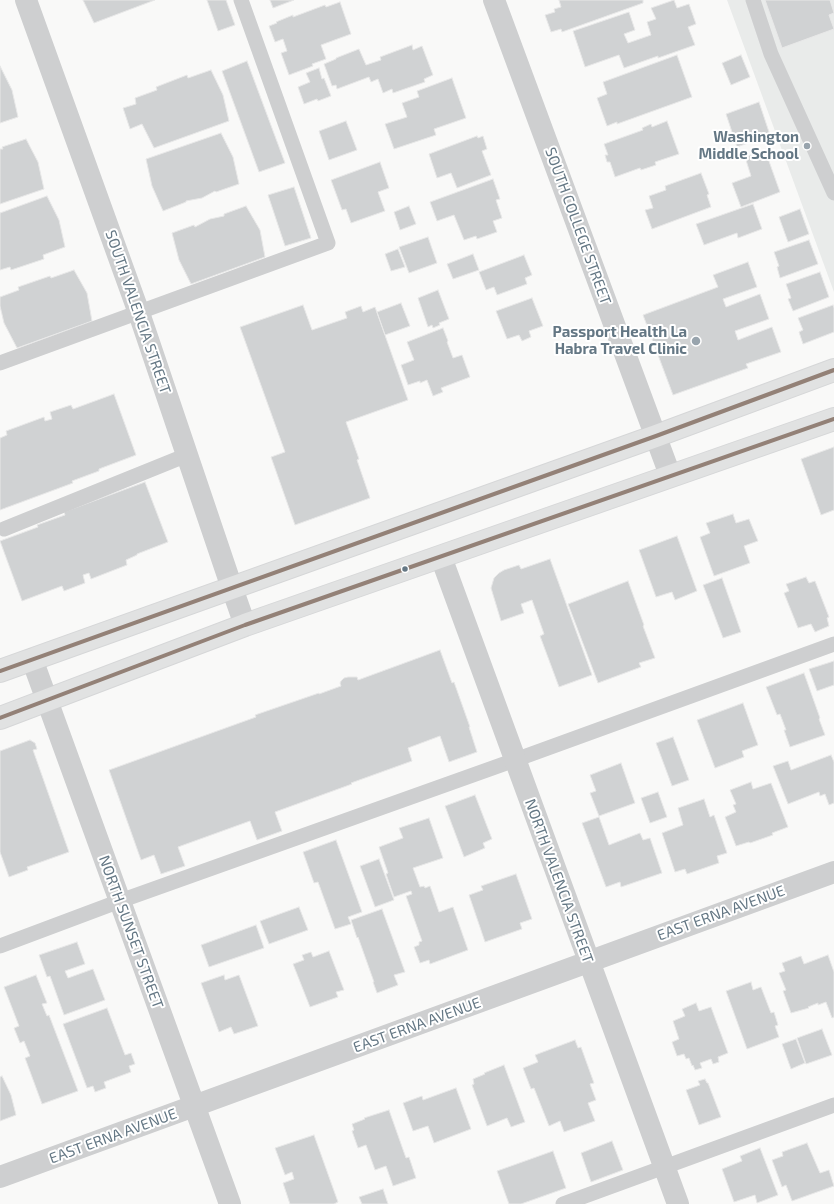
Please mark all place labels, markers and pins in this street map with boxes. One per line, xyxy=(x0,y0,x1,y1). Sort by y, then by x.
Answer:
place label: Washington Middle School xyxy=(699,128,799,163)
marker: Washington Middle School xyxy=(802,141,812,151)
place label: Passport Health La Habra Travel Clinic xyxy=(553,323,687,358)
marker: Passport Health La Habra Travel Clinic xyxy=(690,335,702,347)
unlabelled marker xyxy=(400,564,410,574)

